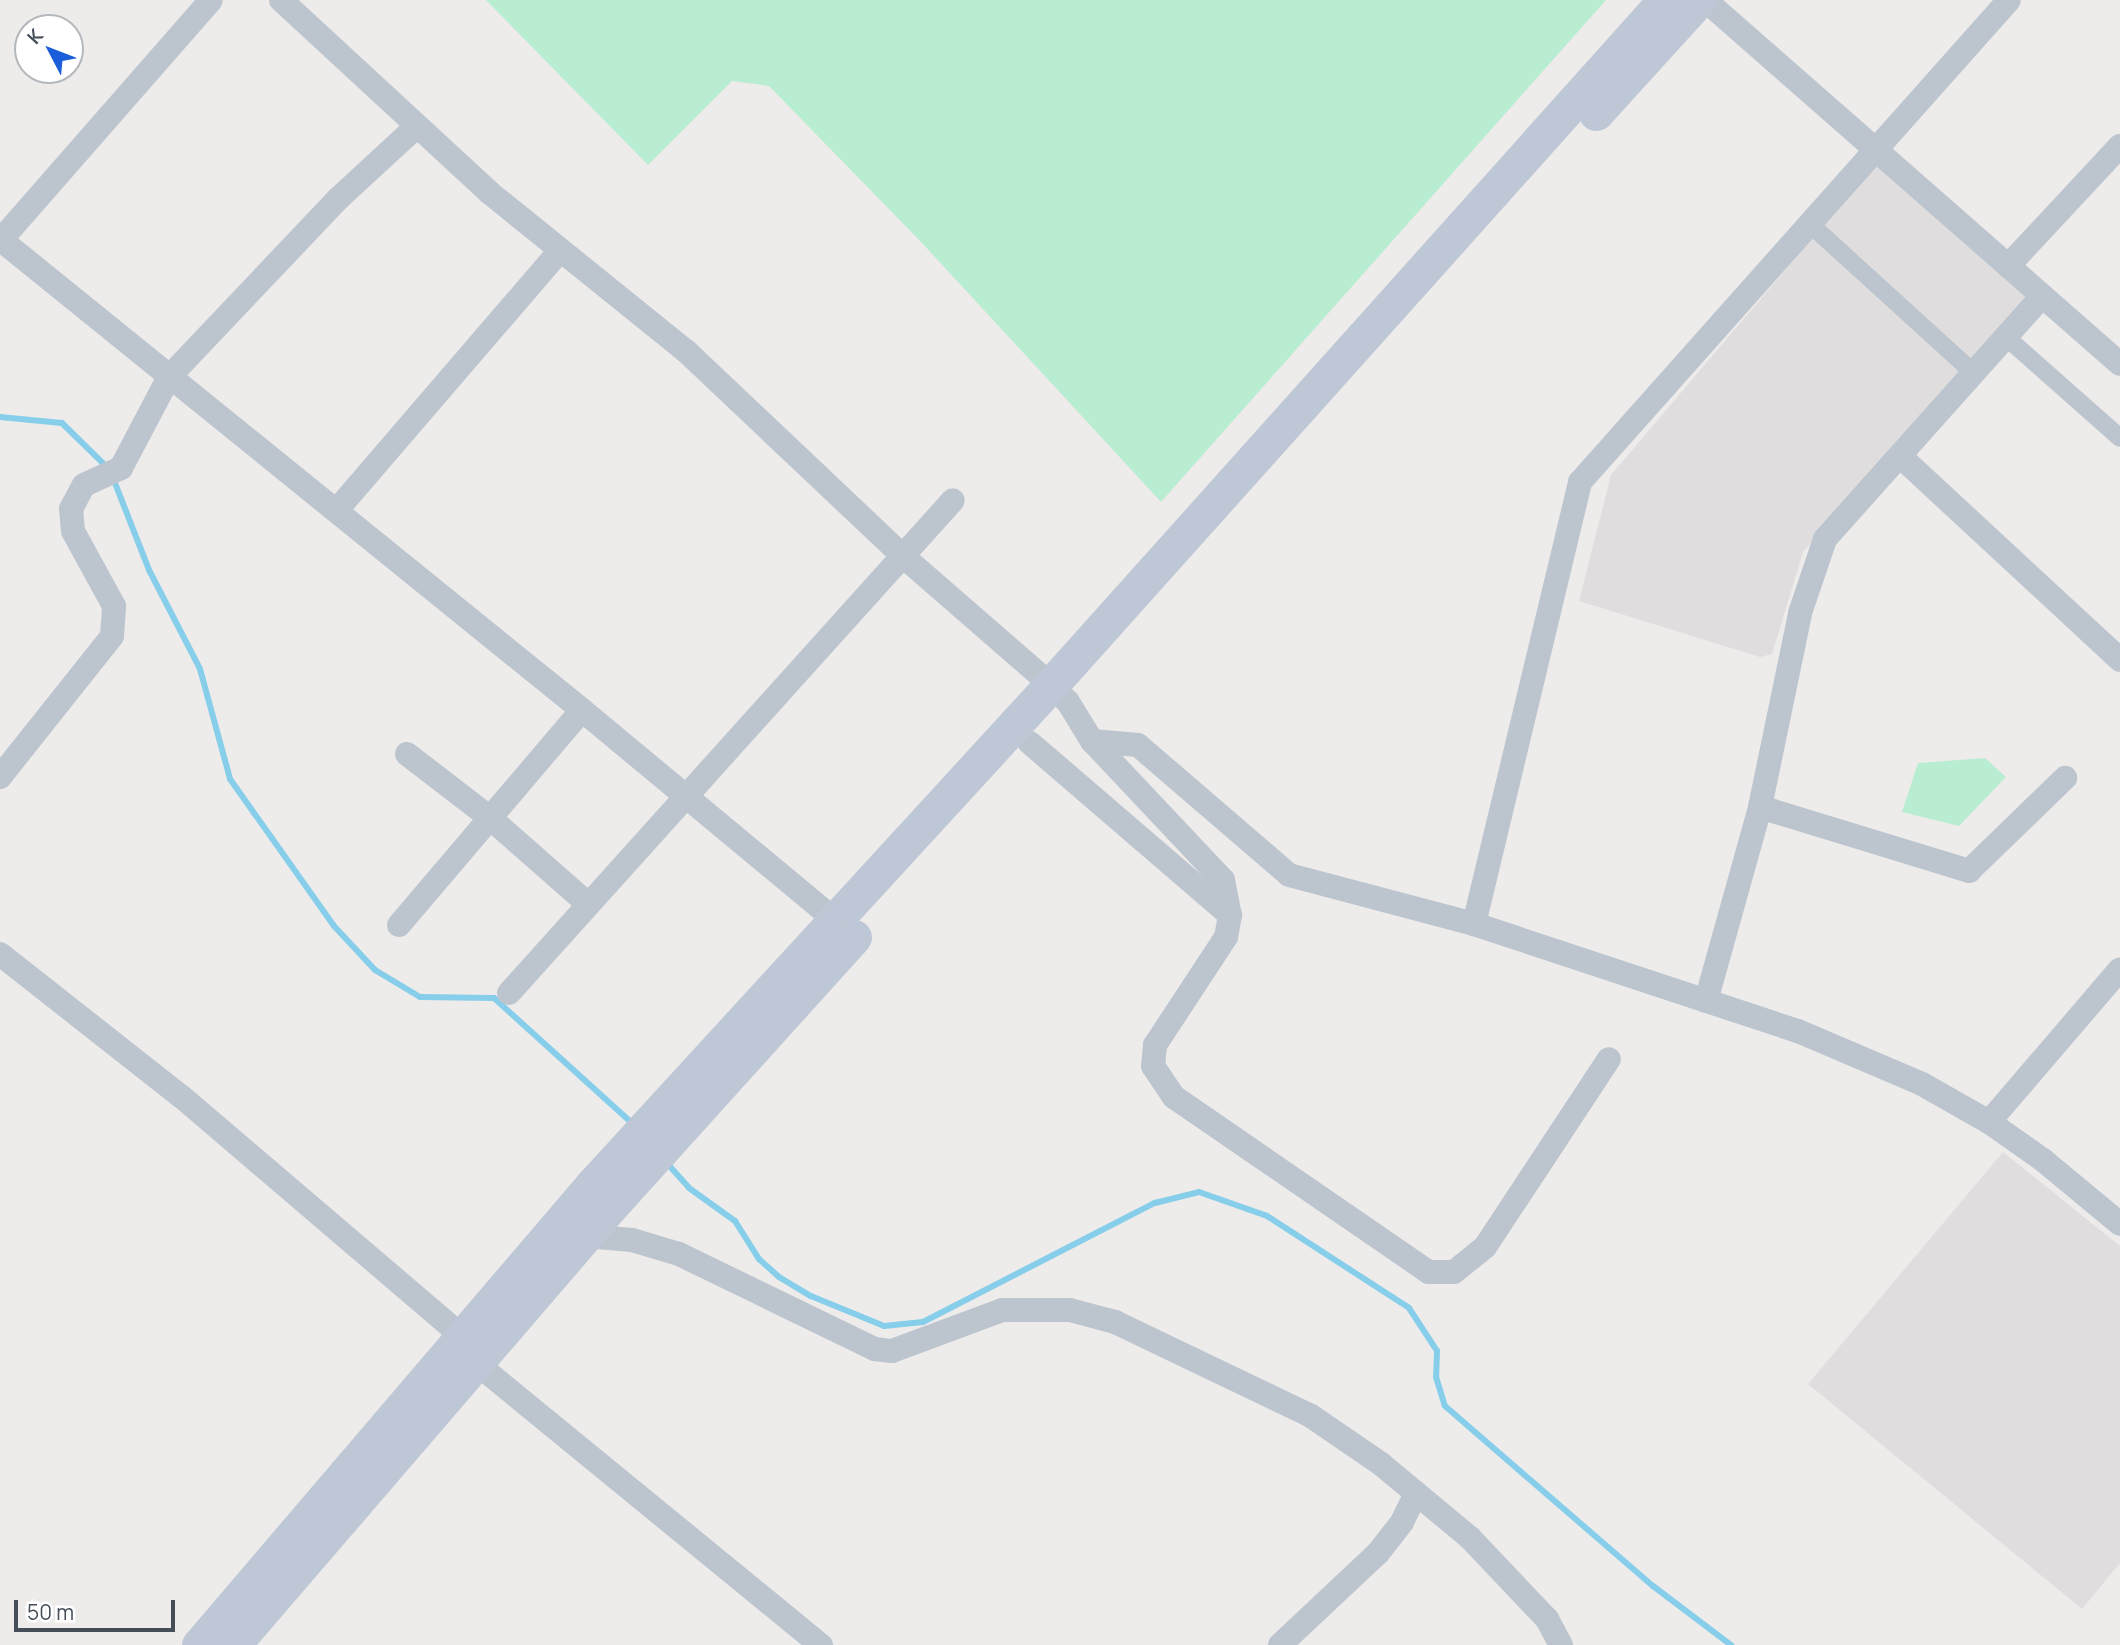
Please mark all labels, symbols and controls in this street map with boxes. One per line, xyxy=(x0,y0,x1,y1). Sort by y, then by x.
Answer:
north arrow xyxy=(14,14,84,84)
text: K xyxy=(21,23,49,50)
scale bar xyxy=(18,1586,178,1630)
text: 50 m xyxy=(27,1598,74,1626)

